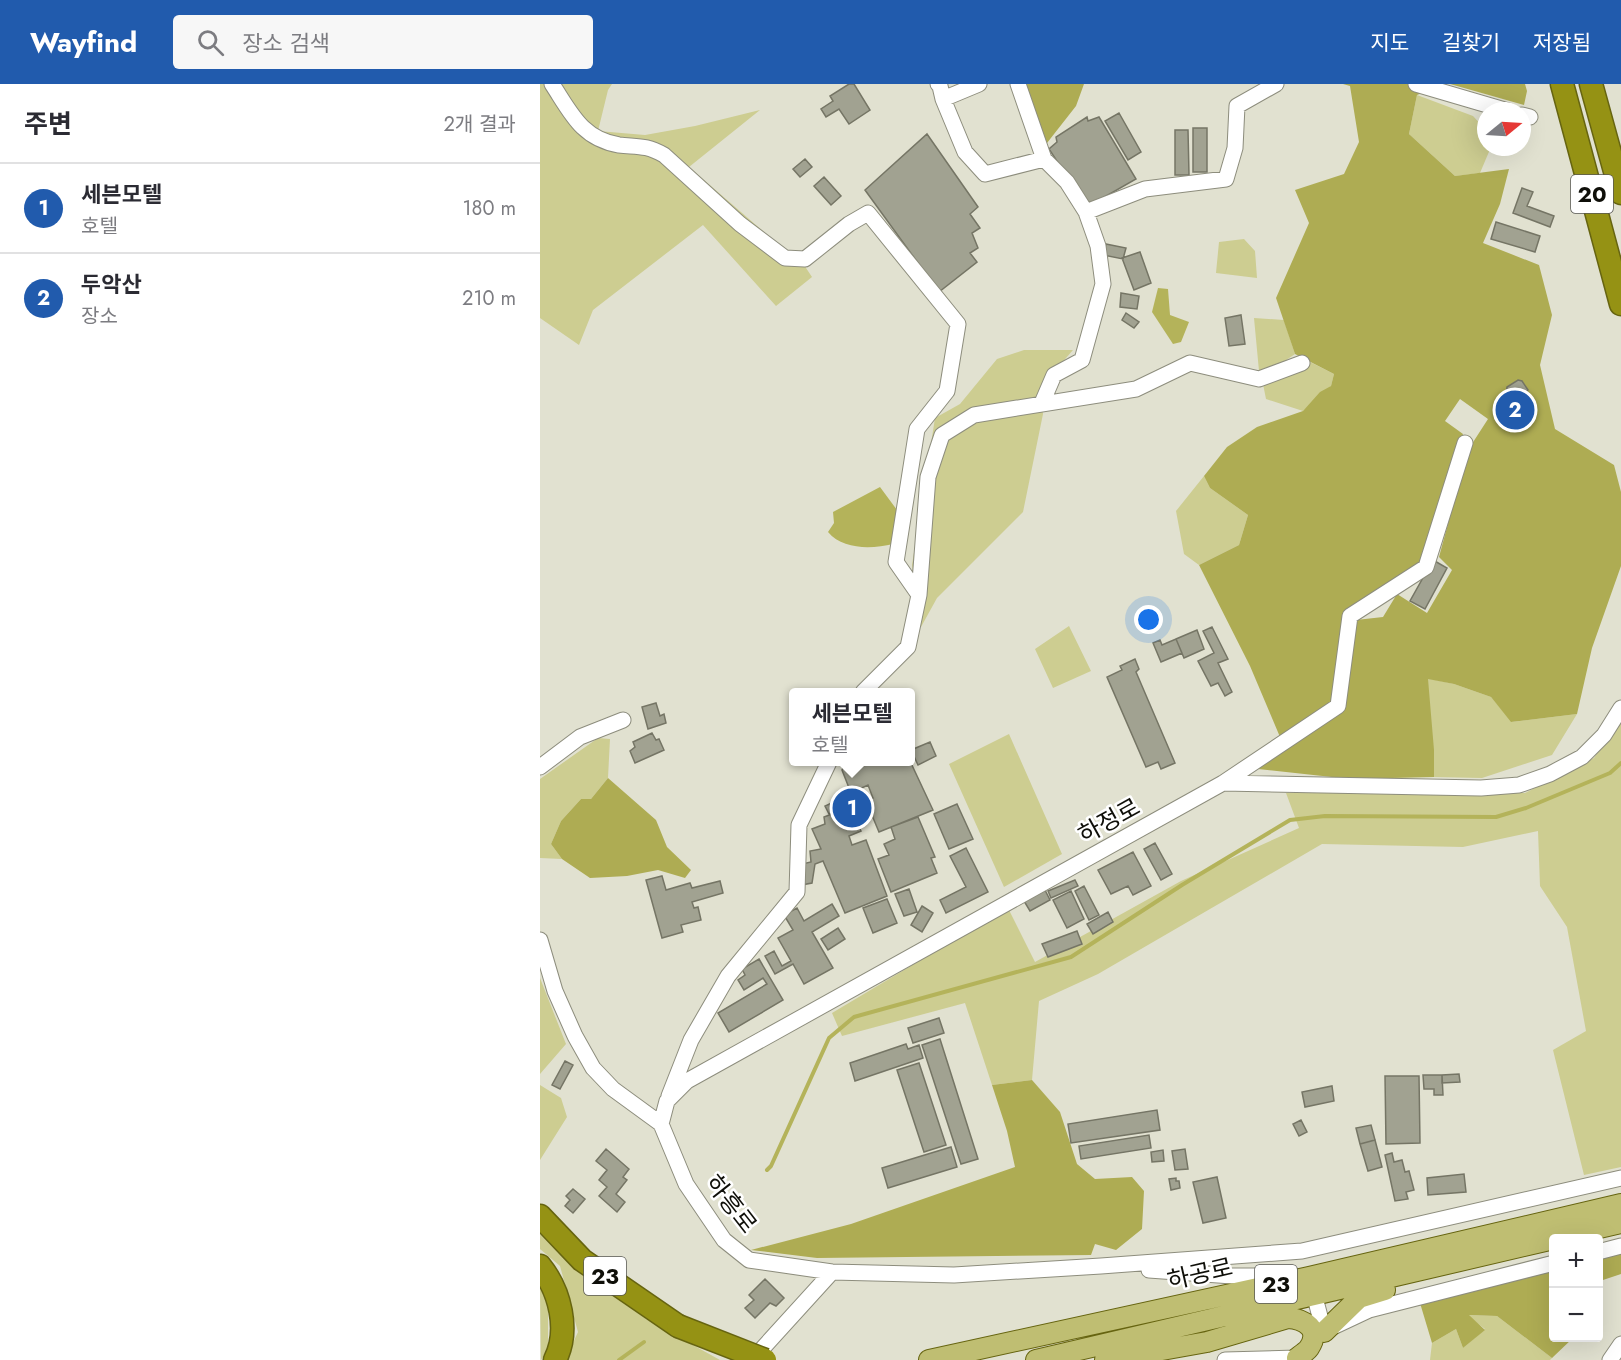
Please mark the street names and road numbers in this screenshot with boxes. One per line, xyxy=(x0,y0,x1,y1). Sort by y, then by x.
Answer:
road number: 20 xyxy=(1571,175,1613,213)
street label: 하정로 xyxy=(1071,789,1146,852)
street label: 하흥로 xyxy=(697,1167,766,1241)
street label: 하공로 xyxy=(1164,1249,1236,1298)
road number: 23 xyxy=(584,1257,626,1295)
road number: 23 xyxy=(1255,1265,1297,1303)

